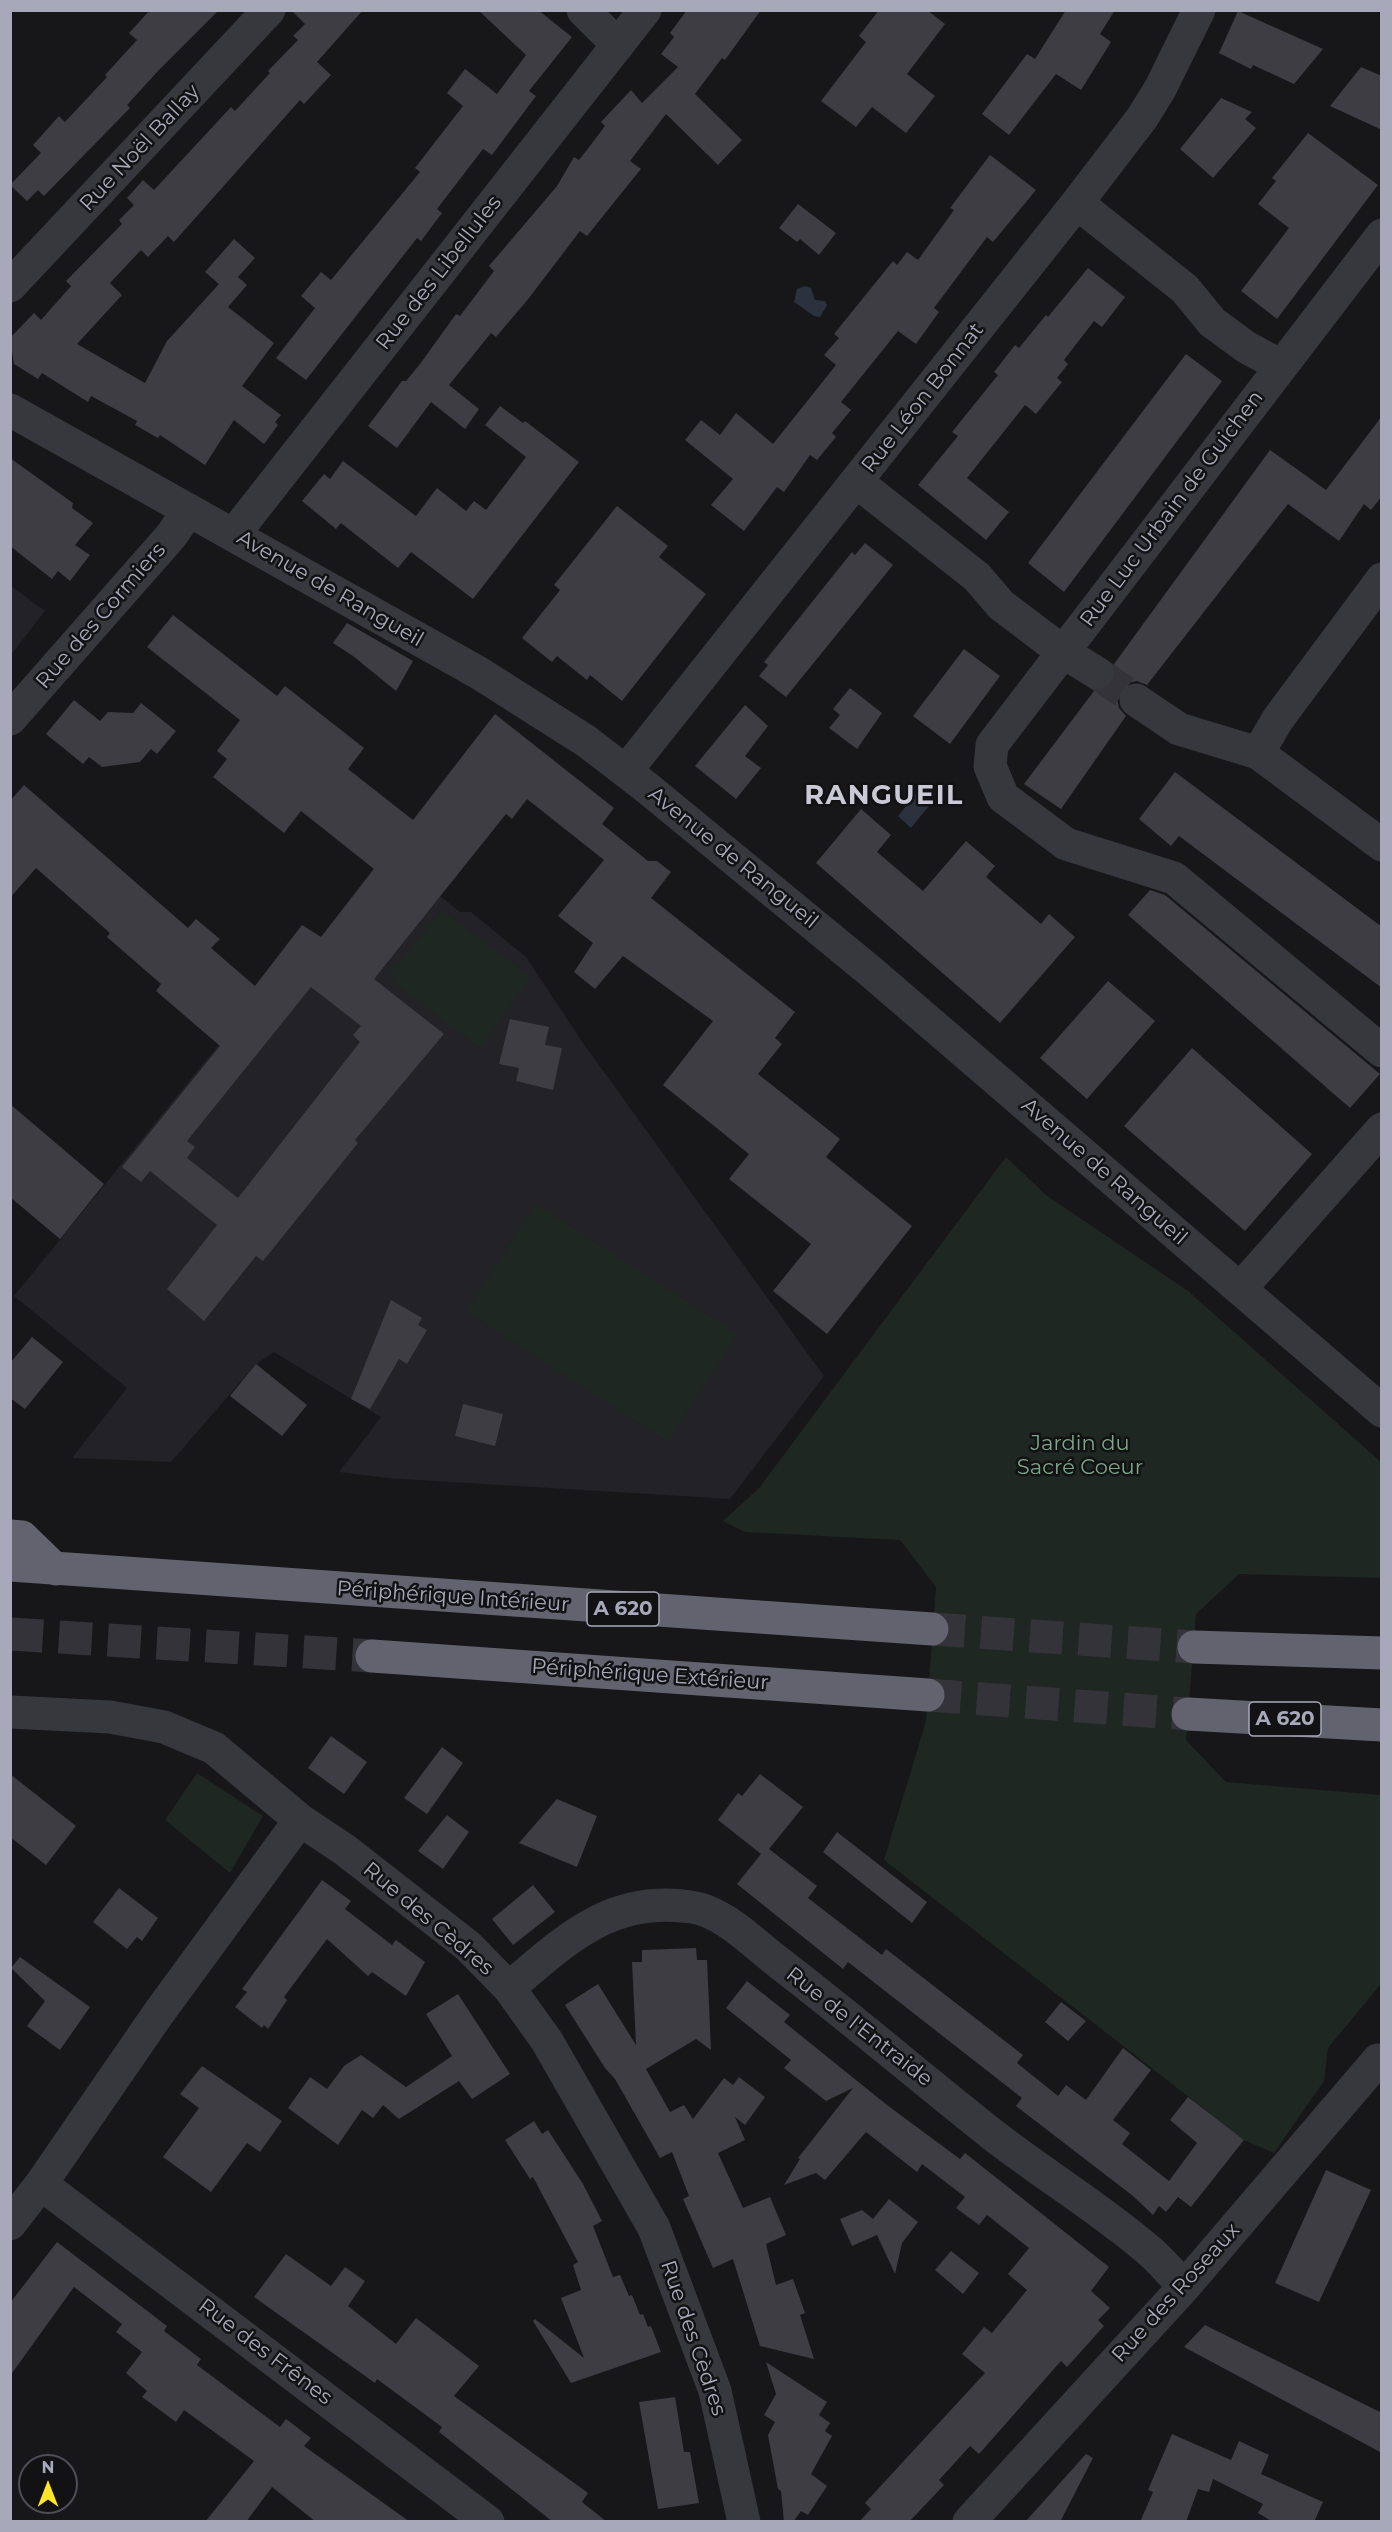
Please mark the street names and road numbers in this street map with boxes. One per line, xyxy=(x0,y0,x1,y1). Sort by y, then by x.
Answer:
street label: Rue Noël Ballay xyxy=(75,79,205,217)
street label: Rue des Libellules xyxy=(371,191,507,355)
street label: Rue Léon Bonnat xyxy=(857,318,989,478)
street label: Rue Luc Urbain de Guichen xyxy=(1075,386,1269,632)
street label: Avenue de Rangueil xyxy=(232,525,428,653)
street label: Rue des Cormiers xyxy=(31,538,171,694)
street label: Avenue de Rangueil xyxy=(643,782,823,934)
street label: Avenue de Rangueil xyxy=(1016,1093,1192,1251)
street label: Périphérique Intérieur xyxy=(336,1576,570,1618)
road number: A 620 xyxy=(587,1592,659,1626)
street label: Périphérique Extérieur xyxy=(530,1654,770,1696)
road number: A 620 xyxy=(1249,1702,1321,1736)
street label: Rue des Cèdres xyxy=(358,1857,498,1981)
street label: Rue de l'Entraide xyxy=(781,1962,937,2092)
street label: Rue des Roseaux xyxy=(1107,2218,1245,2368)
street label: Rue des Cèdres xyxy=(655,2257,731,2419)
street label: Rue des Frênes xyxy=(193,2293,337,2411)

